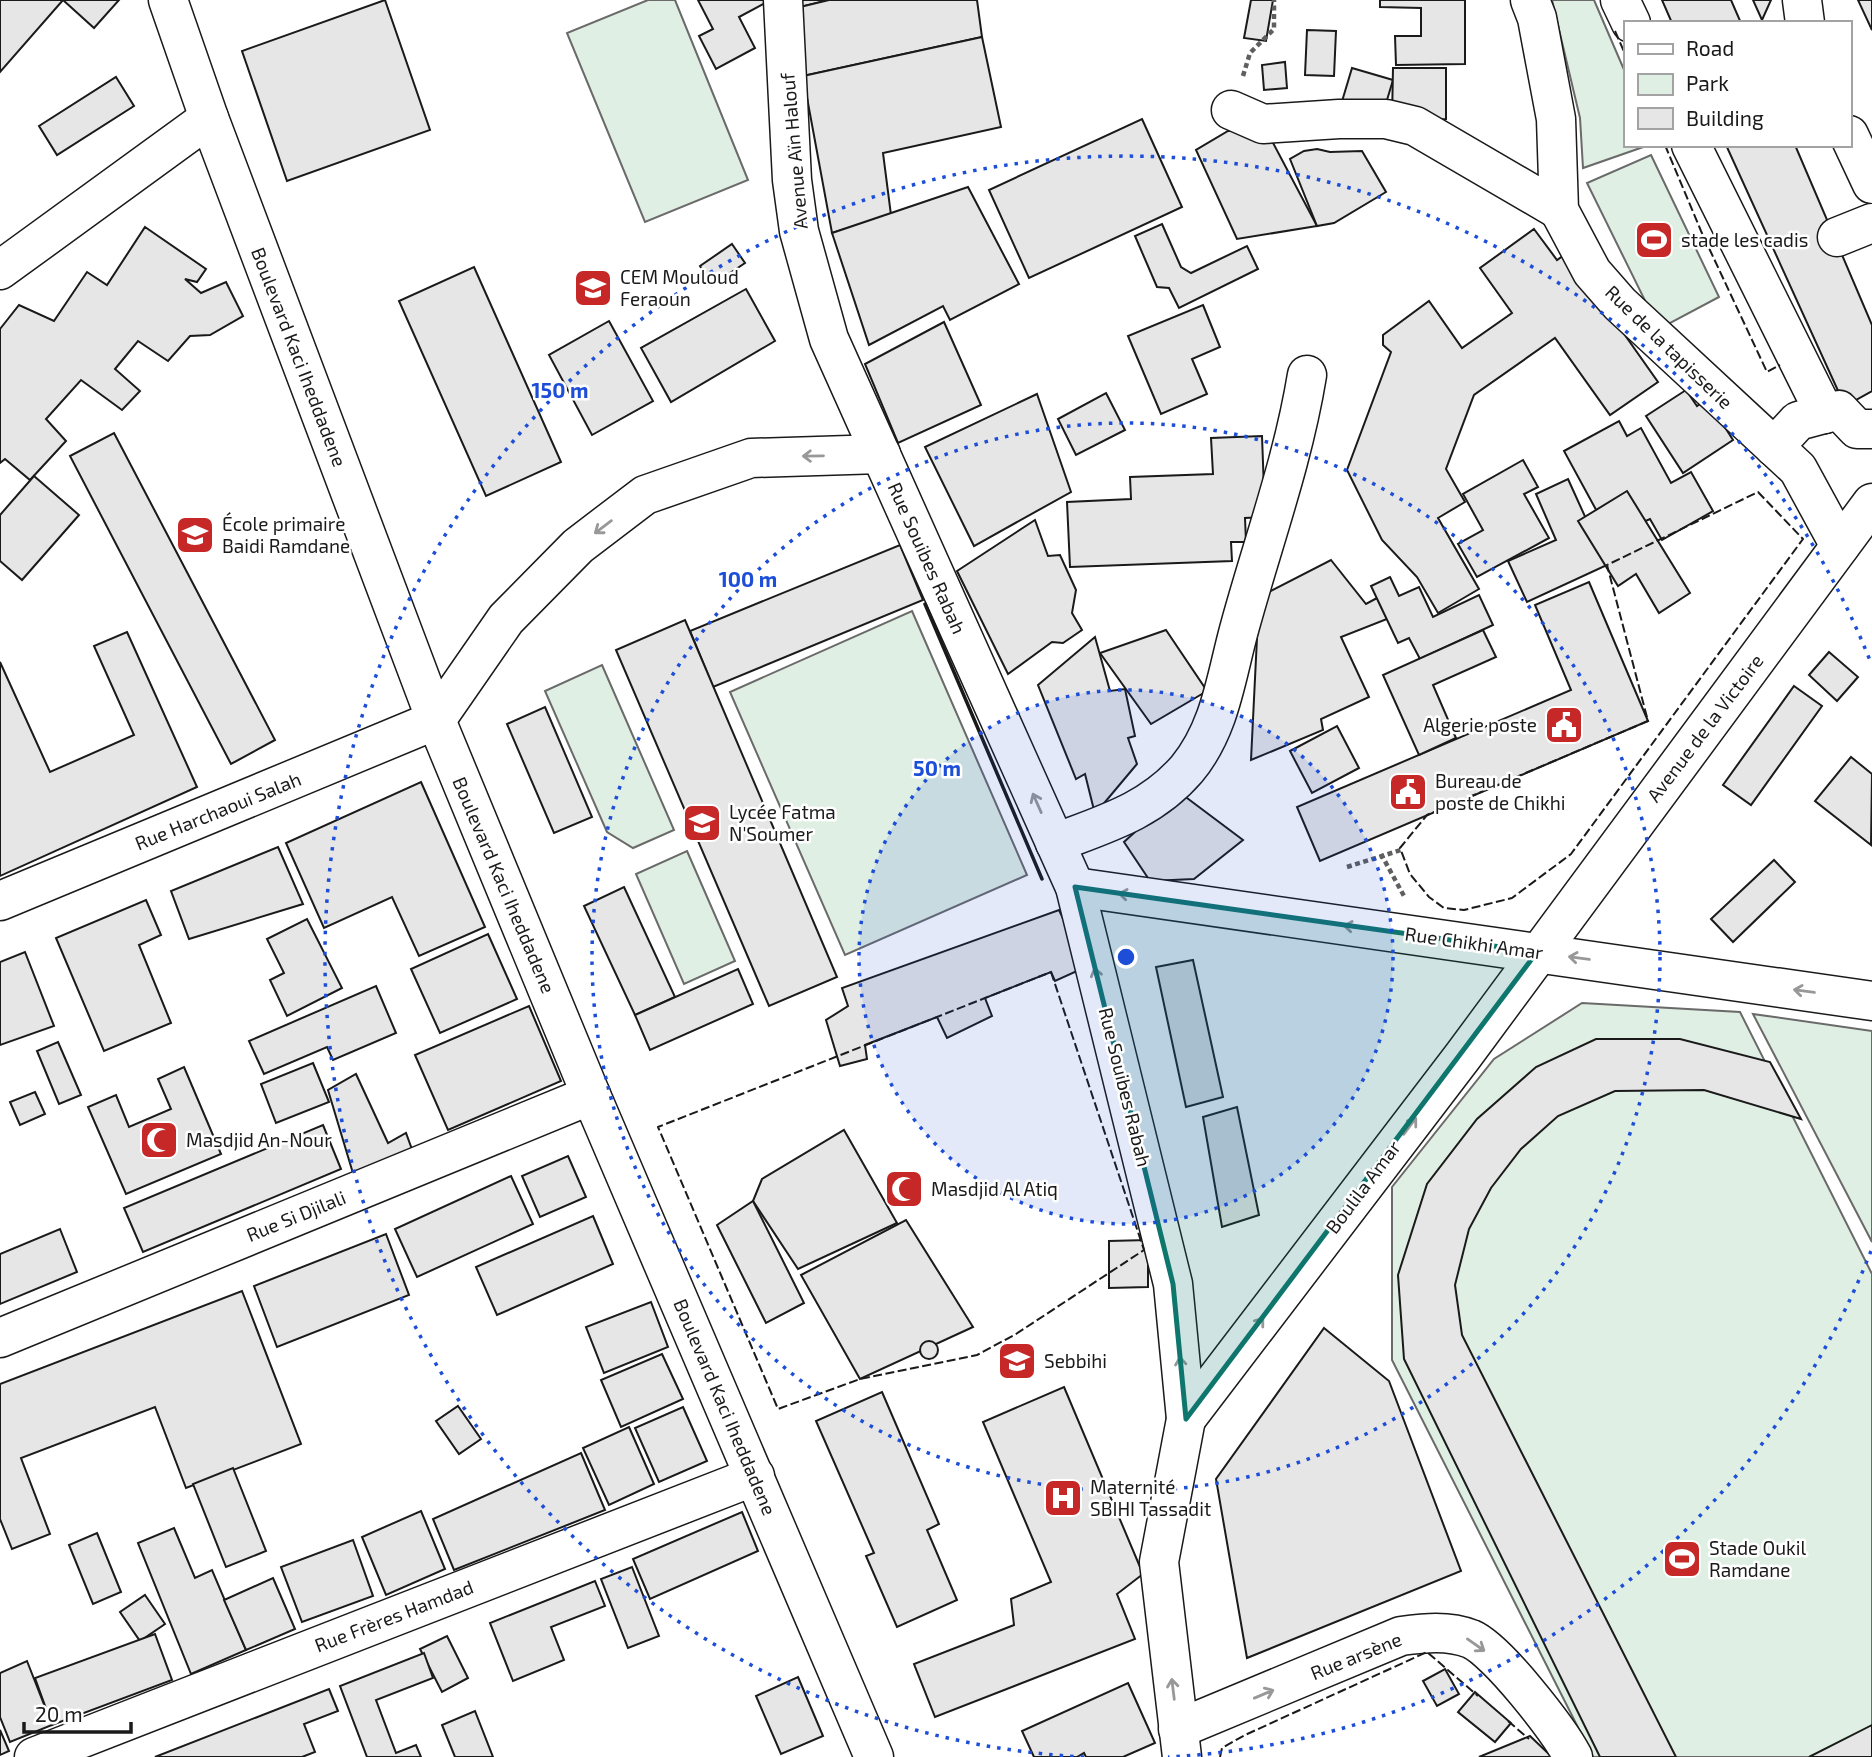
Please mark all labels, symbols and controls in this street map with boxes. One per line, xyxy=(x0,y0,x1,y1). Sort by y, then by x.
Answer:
legend xyxy=(1624,21,1851,147)
text: Road xyxy=(1686,35,1734,60)
text: Park xyxy=(1686,70,1729,95)
street label: Avenue Aïn Halouf xyxy=(775,71,812,230)
text: Building xyxy=(1686,105,1764,130)
sports icon: stade les cadis xyxy=(1633,219,1675,261)
place label: stade les cadis xyxy=(1681,228,1808,251)
street label: Boulevard Kaci Iheddadene xyxy=(247,244,352,470)
place label: CEM Mouloud Feraoun xyxy=(620,265,739,310)
school or university icon: CEM Mouloud Feraoun xyxy=(572,267,614,309)
street label: Rue de la tapisserie xyxy=(1601,280,1738,413)
text: 150 m xyxy=(532,377,588,402)
one-way arrow xyxy=(802,449,825,463)
street label: Rue Souibes Rabah xyxy=(884,478,971,637)
place label: École primaire Baidi Ramdane xyxy=(222,512,350,557)
school or university icon: École primaire Baidi Ramdane xyxy=(174,514,216,556)
one-way arrow xyxy=(594,520,613,534)
text: 100 m xyxy=(719,566,777,591)
street label: Avenue de la Victoire xyxy=(1642,649,1768,806)
public building icon: Algerie poste xyxy=(1543,704,1585,746)
place label: Algerie poste xyxy=(1423,713,1537,736)
text: 50 m xyxy=(913,755,961,780)
street label: Rue Harchaoui Salah xyxy=(131,767,304,854)
place label: Bureau de poste de Chikhi xyxy=(1435,769,1565,814)
public building icon: Bureau de poste de Chikhi xyxy=(1387,771,1429,813)
street label: Boulevard Kaci Iheddadene xyxy=(448,773,561,996)
one-way arrow xyxy=(1030,793,1043,814)
place label: Lycée Fatma N'Soumer xyxy=(729,800,836,845)
school or university icon: Lycée Fatma N'Soumer xyxy=(681,802,723,844)
one-way arrow xyxy=(1118,888,1141,901)
one-way arrow xyxy=(1343,920,1366,933)
street label: Rue Chikhi Amar xyxy=(1403,921,1545,964)
centre of rings xyxy=(1114,945,1138,969)
one-way arrow xyxy=(1568,952,1591,965)
one-way arrow xyxy=(1090,967,1104,990)
one-way arrow xyxy=(1794,985,1816,998)
street label: Rue Souibes Rabah xyxy=(1095,1005,1156,1169)
one-way arrow xyxy=(1403,1117,1418,1135)
mosque icon: Masdjid An-Nour xyxy=(138,1119,180,1161)
place label: Masdjid An-Nour xyxy=(186,1128,332,1151)
street label: Boulila Amar xyxy=(1320,1135,1405,1238)
mosque icon: Masdjid Al Atiq xyxy=(883,1168,925,1210)
place label: Masdjid Al Atiq xyxy=(931,1177,1058,1200)
street label: Rue Si Djilali xyxy=(243,1185,349,1246)
street label: Boulevard Kaci Iheddadene xyxy=(669,1295,782,1518)
one-way arrow xyxy=(1250,1317,1265,1336)
school or university icon: Sebbihi xyxy=(996,1340,1038,1382)
place label: Sebbihi xyxy=(1044,1349,1107,1372)
one-way arrow xyxy=(1174,1356,1187,1379)
place label: Maternité SBIHI Tassadit xyxy=(1090,1475,1211,1520)
hospital icon: Maternité SBIHI Tassadit xyxy=(1042,1477,1084,1519)
place label: Stade Oukil Ramdane xyxy=(1709,1536,1806,1581)
sports icon: Stade Oukil Ramdane xyxy=(1661,1538,1703,1580)
street label: Rue Frères Hamdad xyxy=(311,1575,476,1656)
street label: Rue arsène xyxy=(1307,1627,1405,1684)
one-way arrow xyxy=(1466,1638,1485,1652)
one-way arrow xyxy=(1167,1678,1180,1701)
one-way arrow xyxy=(1252,1686,1274,1699)
scale bar xyxy=(24,1690,131,1734)
text: 20 m xyxy=(35,1701,83,1726)

